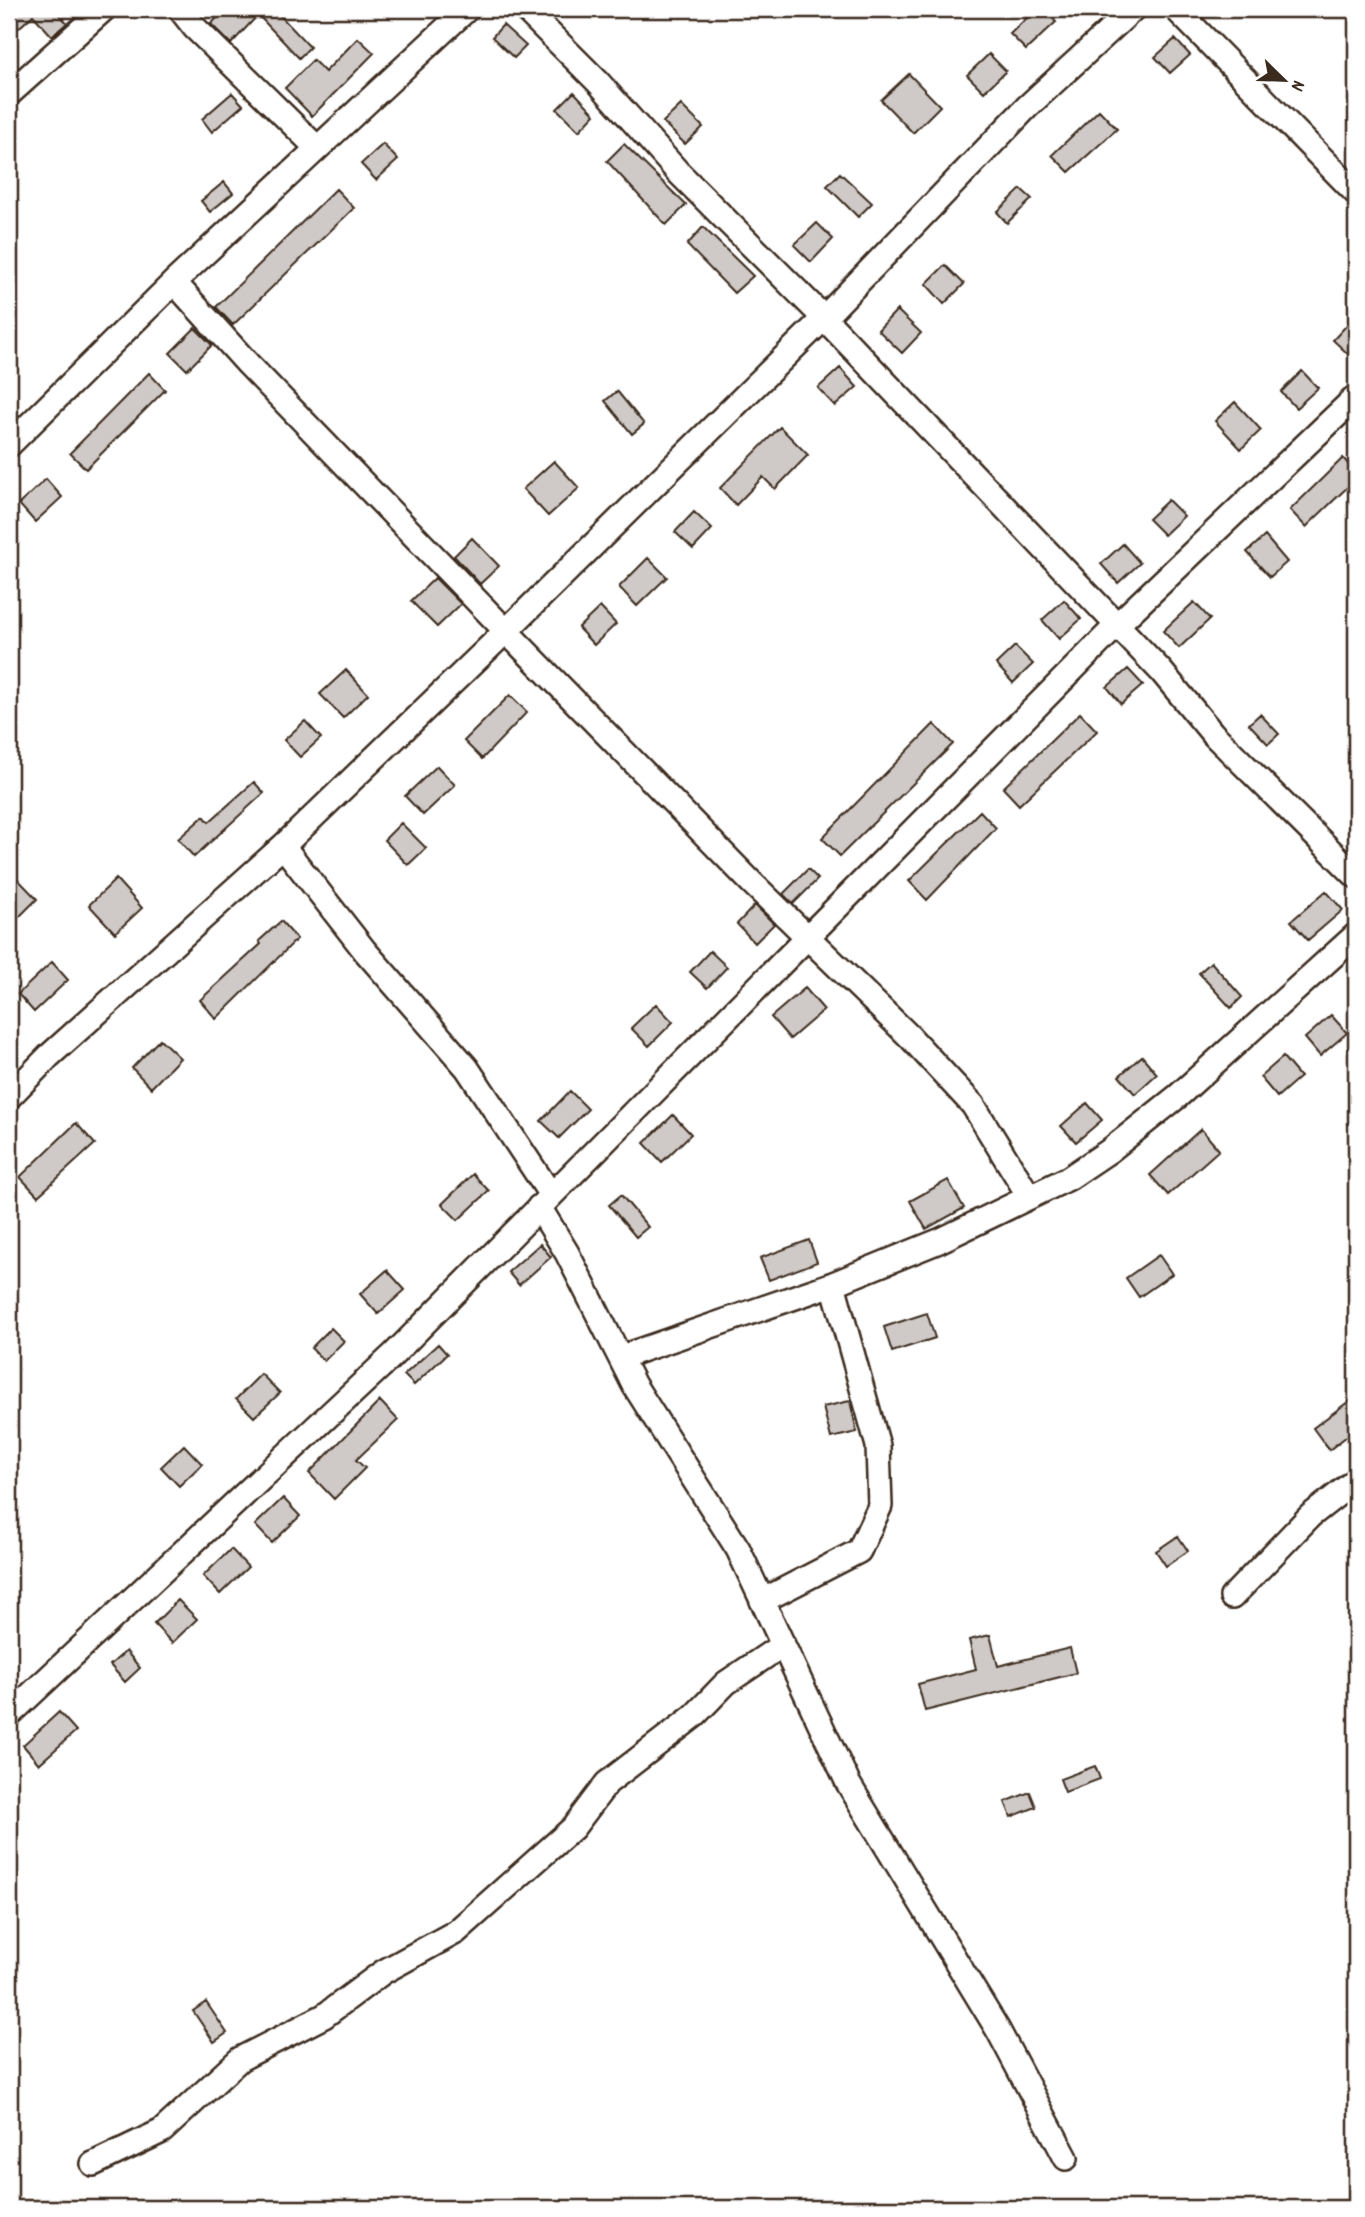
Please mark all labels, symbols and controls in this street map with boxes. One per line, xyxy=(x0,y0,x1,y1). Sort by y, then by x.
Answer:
north arrow xyxy=(1250,46,1320,116)
text: N xyxy=(1282,76,1311,95)

